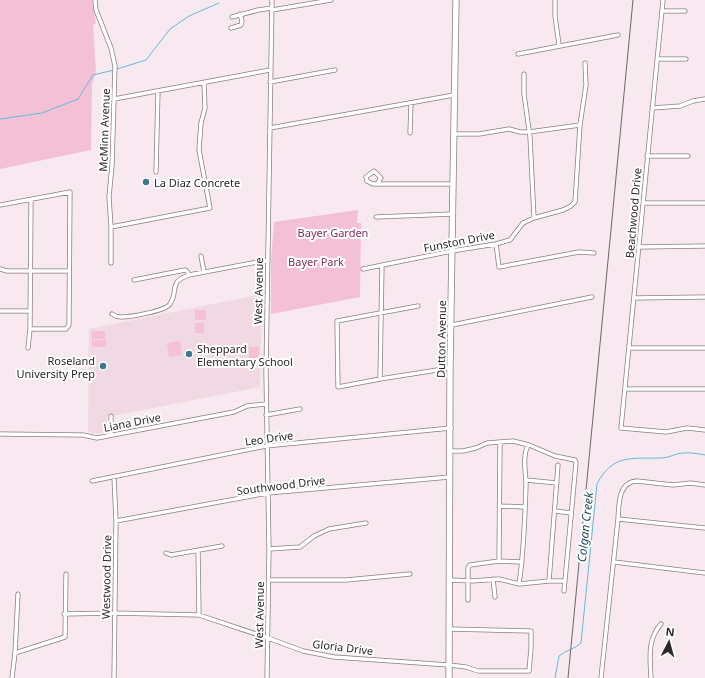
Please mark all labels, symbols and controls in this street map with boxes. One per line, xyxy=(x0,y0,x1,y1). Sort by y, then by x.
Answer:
street label: McMinn Avenue xyxy=(95,88,113,172)
street label: Beachwood Drive xyxy=(622,167,644,259)
place label: La Diaz Concrete xyxy=(154,175,240,190)
marker: La Diaz Concrete xyxy=(141,177,151,187)
park label: Bayer Garden xyxy=(298,225,368,240)
street label: Funston Drive xyxy=(422,227,496,255)
park label: Bayer Park xyxy=(288,254,344,269)
street label: West Avenue xyxy=(250,257,266,325)
street label: Dutton Avenue xyxy=(433,300,449,378)
place label: Sheppard Elementary School xyxy=(197,341,293,369)
marker: Sheppard Elementary School xyxy=(184,349,194,359)
place label: Roseland University Prep xyxy=(16,353,95,381)
marker: Roseland University Prep xyxy=(98,361,108,371)
street label: Liana Drive xyxy=(102,409,162,435)
street label: Leo Drive xyxy=(244,427,294,449)
street label: Southwood Drive xyxy=(236,472,326,498)
water label: Colgan Creek xyxy=(573,490,597,563)
street label: Westwood Drive xyxy=(98,535,114,619)
street label: West Avenue xyxy=(251,581,267,649)
north arrow xyxy=(649,622,689,662)
text: N xyxy=(665,624,675,639)
street label: Gloria Drive xyxy=(312,636,374,658)

